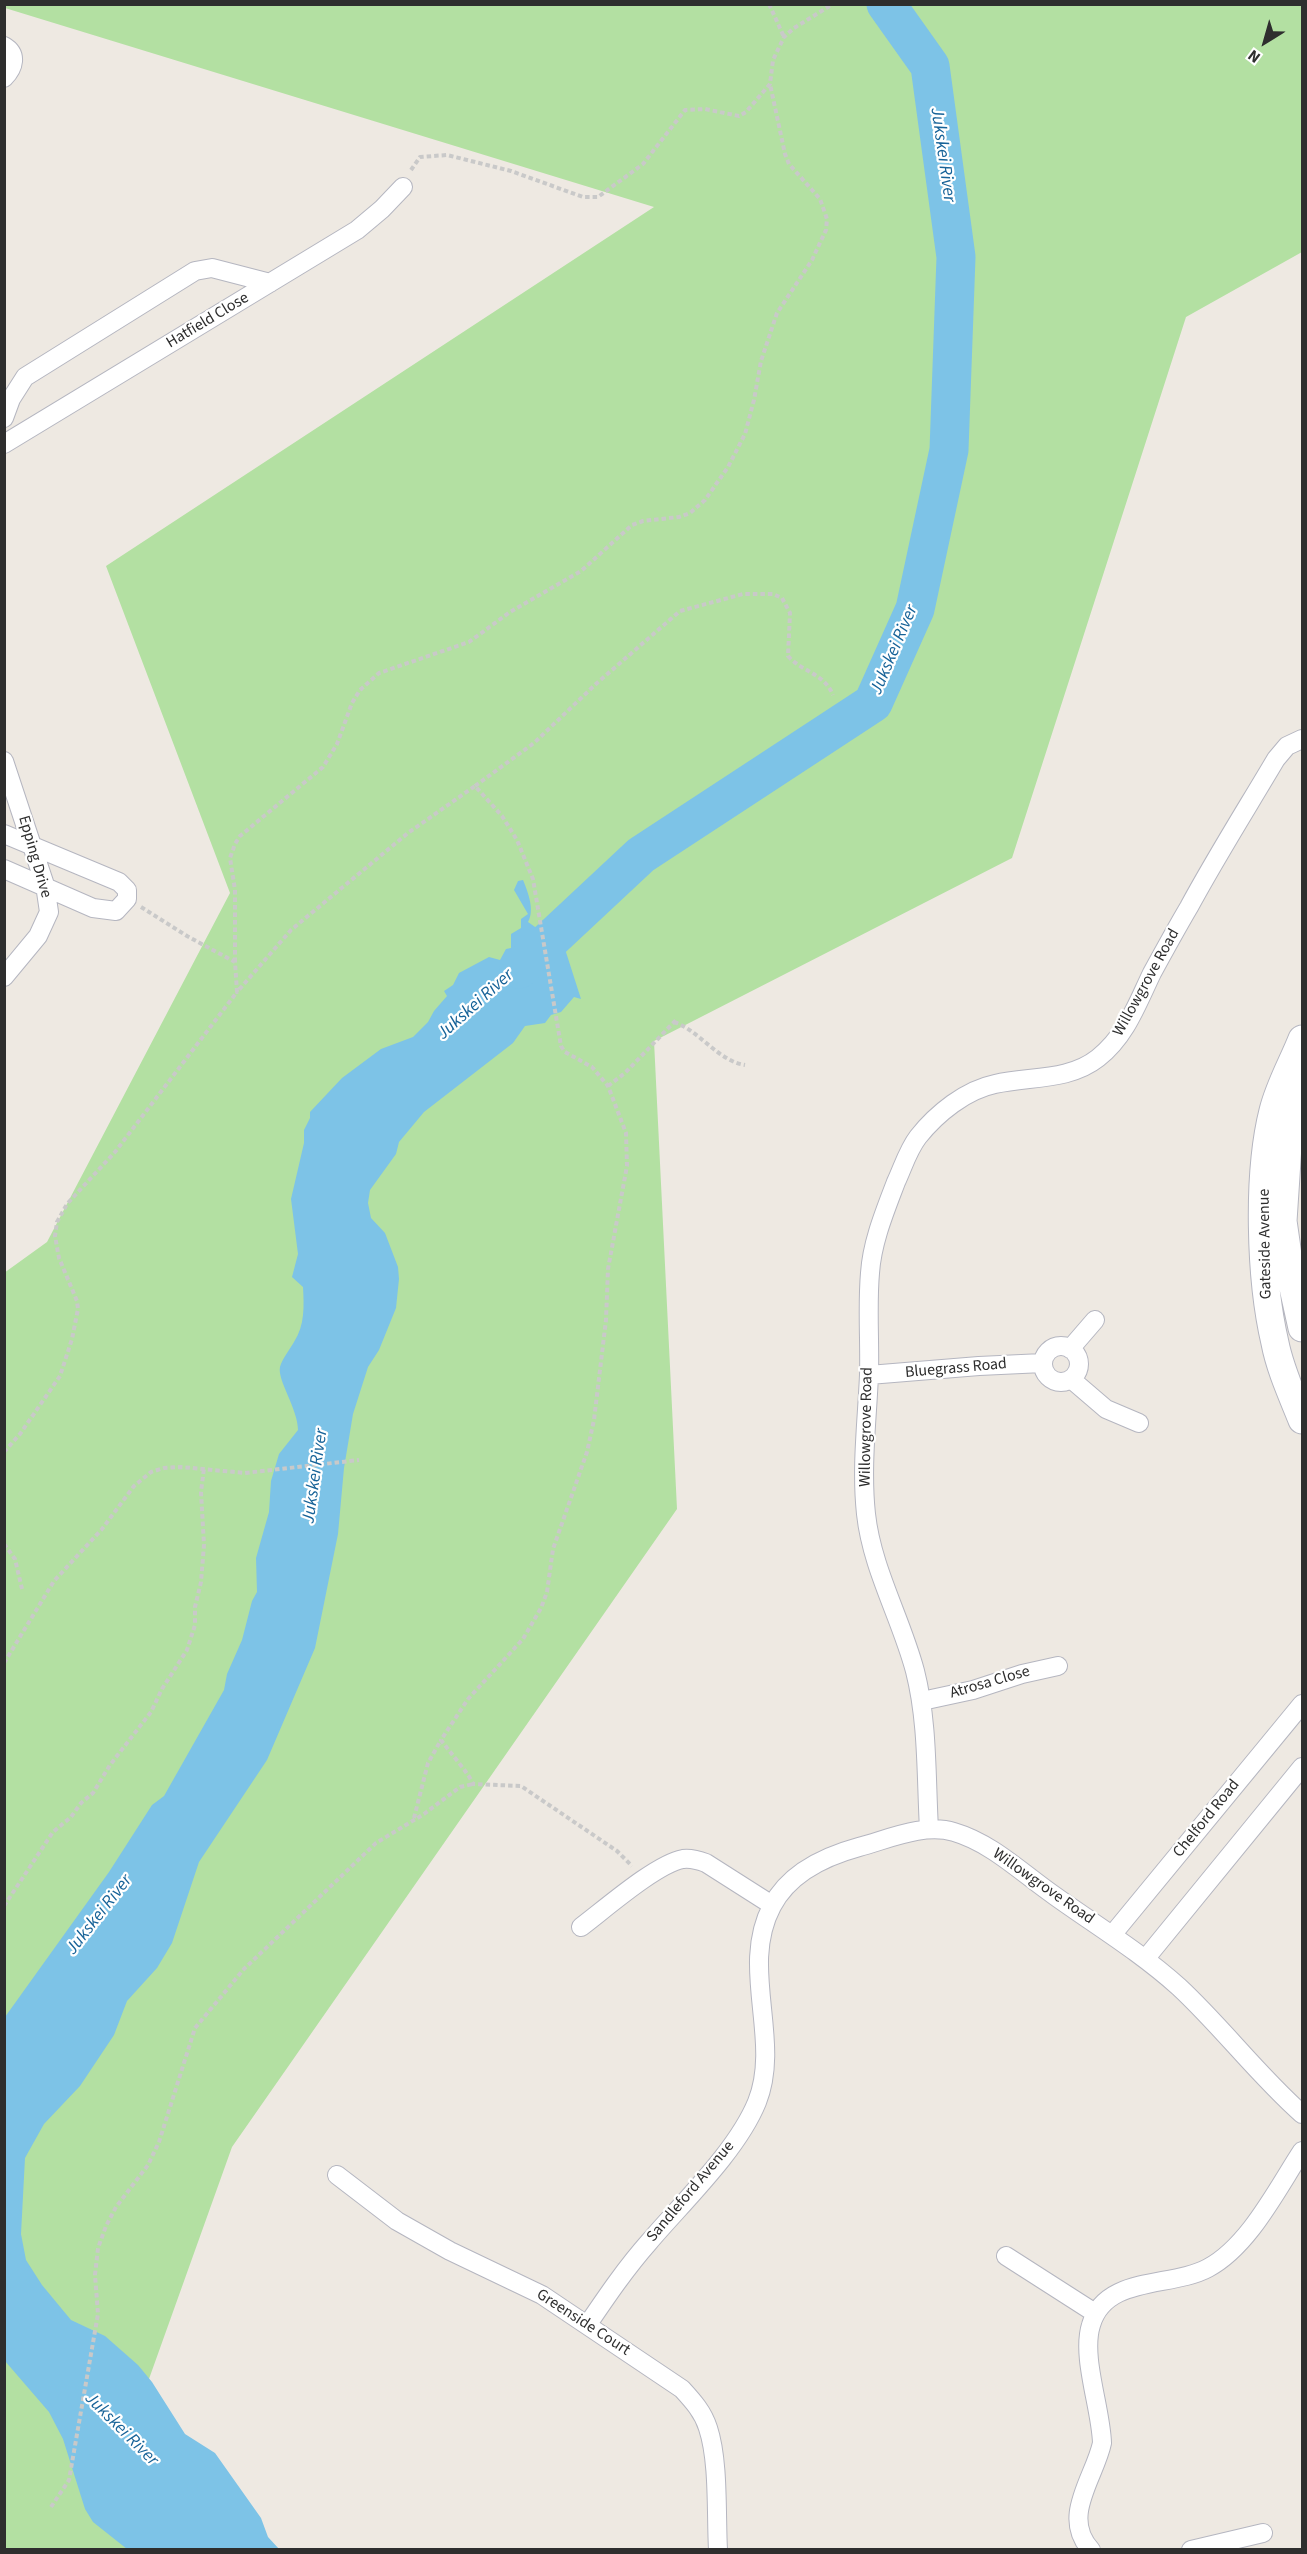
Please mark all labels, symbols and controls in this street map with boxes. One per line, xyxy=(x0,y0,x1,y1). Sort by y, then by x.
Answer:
north arrow xyxy=(1235,12,1295,72)
text: N xyxy=(1243,44,1265,68)
water label: Jukskei River xyxy=(925,106,959,204)
street label: Hatfield Close xyxy=(163,289,253,353)
water label: Jukskei River xyxy=(866,602,924,698)
street label: Epping Drive xyxy=(13,814,55,900)
street label: Willowgrove Road xyxy=(1110,926,1184,1040)
water label: Jukskei River xyxy=(433,965,519,1045)
street label: Gateside Avenue xyxy=(1255,1188,1277,1300)
street label: Bluegrass Road xyxy=(904,1355,1008,1383)
street label: Willowgrove Road xyxy=(856,1367,878,1487)
water label: Jukskei River xyxy=(299,1427,333,1525)
street label: Atrosa Close xyxy=(948,1662,1032,1704)
street label: Chelford Road xyxy=(1170,1776,1244,1862)
street label: Willowgrove Road xyxy=(988,1845,1098,1929)
water label: Jukskei River xyxy=(62,1871,138,1959)
street label: Sandleford Avenue xyxy=(643,2137,739,2247)
street label: Greenside Court xyxy=(532,2286,634,2360)
water label: Jukskei River xyxy=(80,2389,162,2471)

